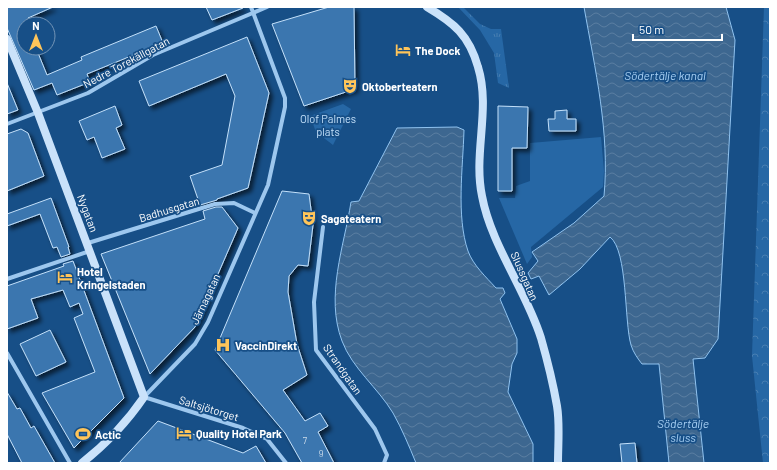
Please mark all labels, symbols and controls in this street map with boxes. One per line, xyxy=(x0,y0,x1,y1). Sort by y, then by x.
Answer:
north arrow xyxy=(16,16,56,56)
scale bar xyxy=(633,16,722,42)
text: N xyxy=(32,19,40,32)
text: 50 m xyxy=(639,22,664,36)
street label: Nedre Torekällgatan xyxy=(81,34,171,90)
hotel icon: The Dock xyxy=(394,41,412,59)
place label: The Dock xyxy=(415,44,460,57)
water label: Södertälje kanal xyxy=(624,68,706,82)
theatre icon: Oktoberteatern xyxy=(341,77,359,95)
place label: Oktoberteatern xyxy=(362,80,437,93)
park label: Olof Palmes plats xyxy=(300,112,356,138)
street label: Nygatan xyxy=(75,192,101,234)
street label: Badhusgatan xyxy=(137,194,201,224)
theatre icon: Sagateatern xyxy=(300,209,318,227)
place label: Sagateatern xyxy=(321,212,381,225)
street label: Slussgatan xyxy=(508,249,542,303)
place label: Hotel Kringelstaden xyxy=(77,265,145,291)
hotel icon: Hotel Kringelstaden xyxy=(56,268,74,286)
street label: Järnagatan xyxy=(188,271,222,326)
hospital icon: VaccinDirekt xyxy=(214,336,232,354)
place label: VaccinDirekt xyxy=(235,339,297,352)
street label: Strandgatan xyxy=(321,341,365,397)
street label: Saltsjötorget xyxy=(178,393,240,423)
water label: Södertälje sluss xyxy=(657,416,709,444)
hotel icon: Quality Hotel Park xyxy=(175,424,193,442)
sports icon: Actic xyxy=(74,425,92,443)
place label: Quality Hotel Park xyxy=(196,427,282,440)
place label: Actic xyxy=(95,428,121,441)
house number: 7 xyxy=(303,435,308,446)
house number: 9 xyxy=(319,448,324,459)

